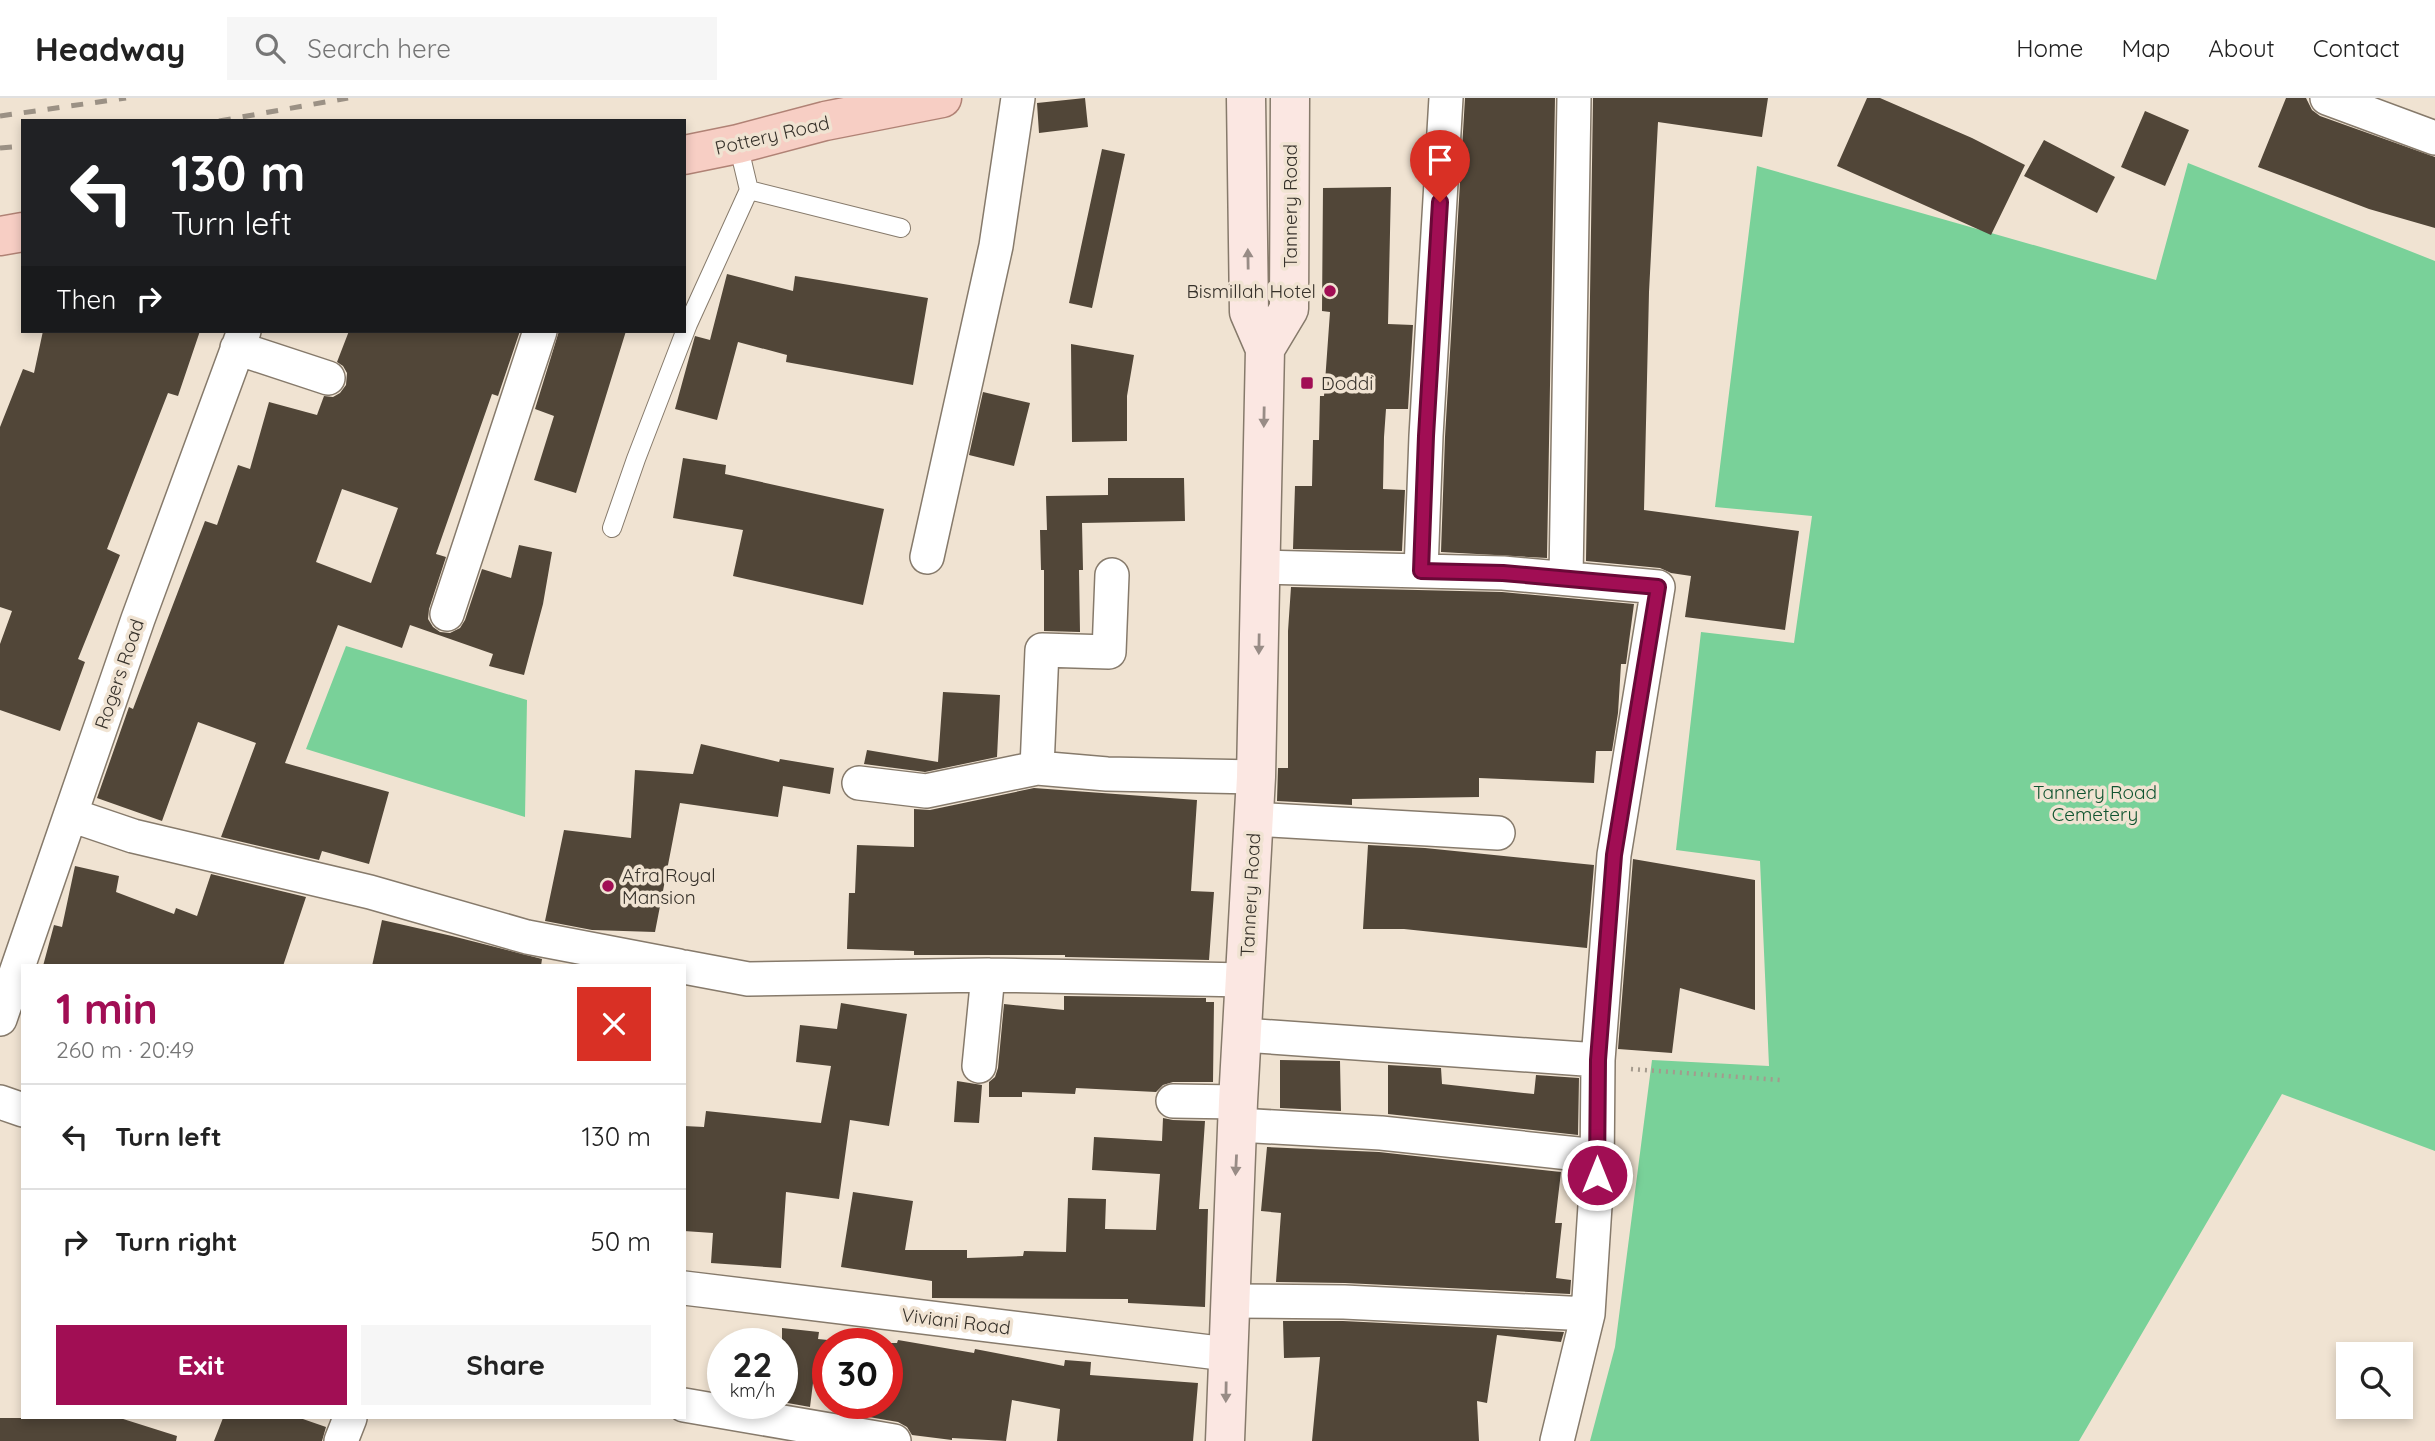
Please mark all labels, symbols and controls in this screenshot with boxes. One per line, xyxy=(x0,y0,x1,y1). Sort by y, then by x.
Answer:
search box xyxy=(227,17,717,80)
text: Headway xyxy=(35,28,185,69)
icon: search xyxy=(251,29,289,67)
text: Search here xyxy=(307,32,451,65)
text: Home xyxy=(2016,33,2083,63)
text: Map xyxy=(2121,33,2170,63)
text: About xyxy=(2208,33,2275,63)
text: Contact xyxy=(2313,33,2400,63)
street label: Pottery Road xyxy=(713,110,831,160)
pin xyxy=(1410,130,1470,202)
icon: arrive xyxy=(1421,141,1459,179)
text: 130 m xyxy=(171,142,305,203)
street label: Tannery Road xyxy=(1278,144,1302,268)
icon: left xyxy=(56,147,147,238)
text: Turn left xyxy=(171,203,292,243)
one-way arrow xyxy=(1242,248,1254,270)
place label: Bismillah Hotel xyxy=(1186,279,1316,303)
icon: right xyxy=(130,280,168,318)
text: Then xyxy=(56,283,116,316)
marker: Bismillah Hotel xyxy=(1322,283,1338,299)
place label: Doddi xyxy=(1321,371,1373,395)
marker: Doddi xyxy=(1299,375,1315,391)
one-way arrow xyxy=(1258,406,1270,428)
street label: Rogers Road xyxy=(89,616,149,732)
one-way arrow xyxy=(1253,633,1265,655)
park label: Tannery Road Cemetery xyxy=(2033,780,2157,826)
street label: Tannery Road xyxy=(1235,832,1265,958)
place label: Afra Royal Mansion xyxy=(622,863,716,909)
marker: Afra Royal Mansion xyxy=(600,878,616,894)
text: 1 min xyxy=(56,982,158,1035)
button: close xyxy=(577,987,651,1061)
text: 260 m · 20:49 xyxy=(56,1035,194,1064)
icon: left xyxy=(56,1118,94,1156)
text: Turn left xyxy=(115,1120,222,1153)
text: 130 m xyxy=(581,1120,651,1153)
position arrow xyxy=(1560,1138,1634,1212)
one-way arrow xyxy=(1231,1154,1242,1176)
icon: right xyxy=(56,1223,94,1261)
text: Turn right xyxy=(115,1225,237,1258)
text: 50 m xyxy=(591,1225,651,1258)
street label: Viviani Road xyxy=(900,1302,1012,1340)
button: Exit xyxy=(56,1325,347,1405)
button: Share xyxy=(361,1325,651,1405)
speed limit sign: 30 xyxy=(812,1328,903,1419)
text: 22 xyxy=(733,1342,772,1386)
map controls xyxy=(2336,1342,2413,1419)
button: search xyxy=(2336,1342,2413,1419)
text: km/h xyxy=(730,1379,775,1402)
one-way arrow xyxy=(1221,1382,1232,1404)

